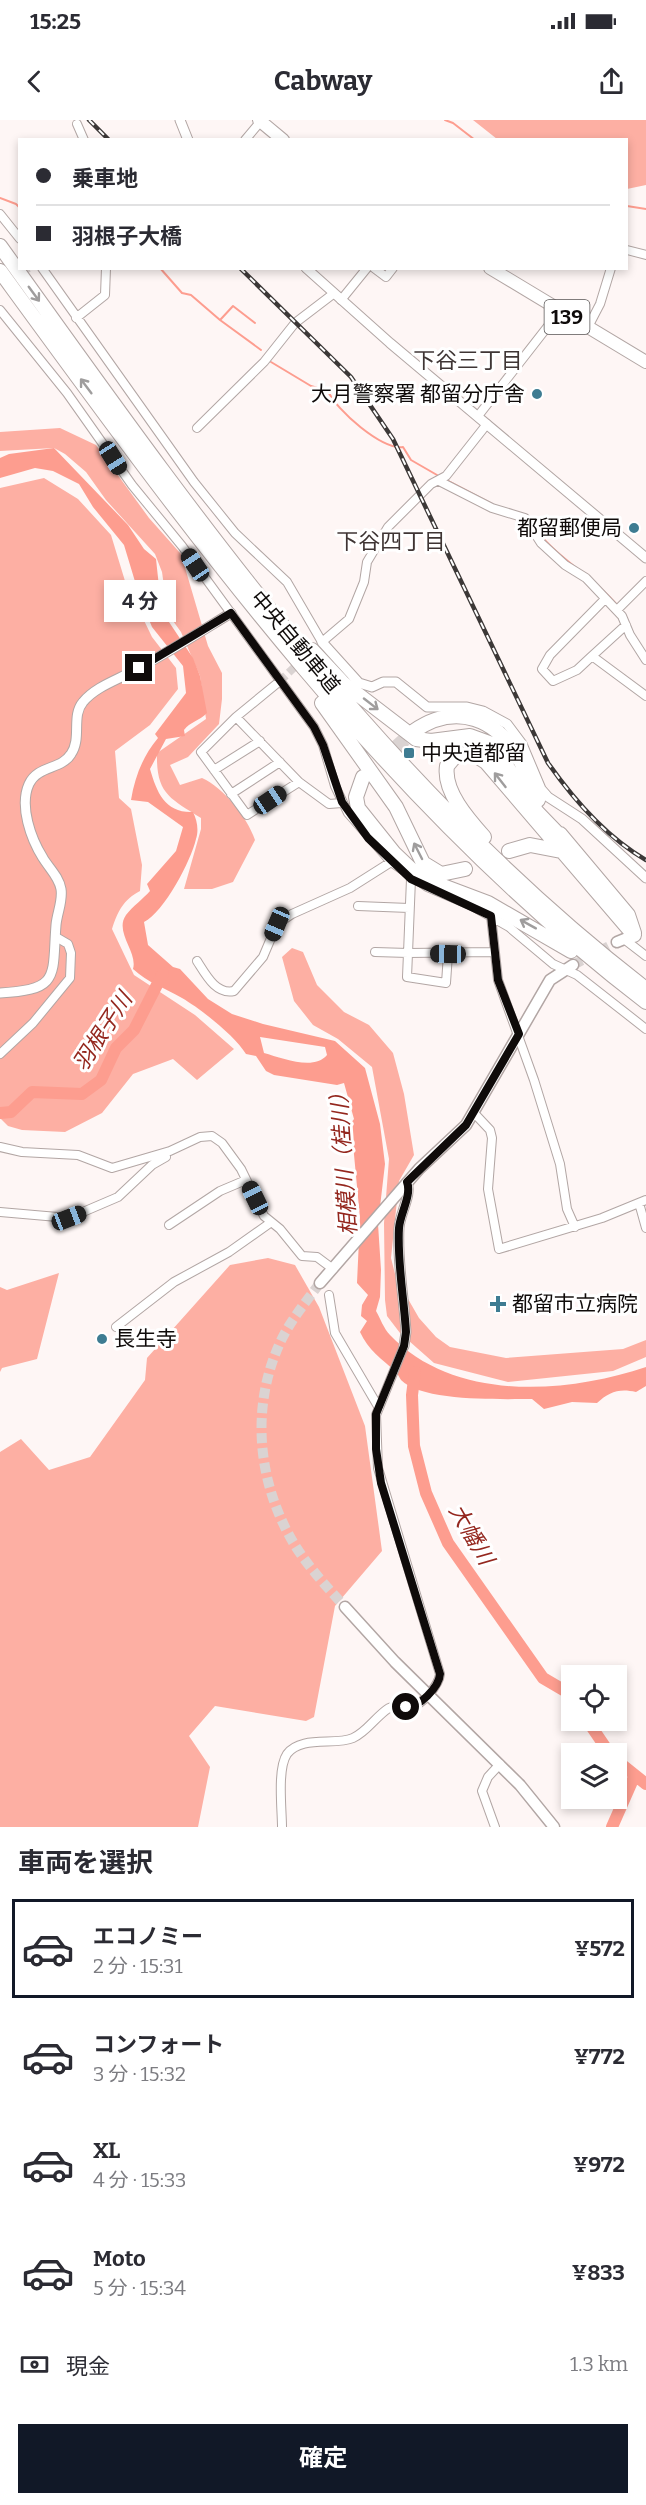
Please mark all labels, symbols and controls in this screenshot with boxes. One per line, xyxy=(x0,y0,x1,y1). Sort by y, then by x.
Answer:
text: 15:25 xyxy=(30,8,81,35)
icon: back xyxy=(18,65,51,98)
text: Cabway xyxy=(274,65,372,97)
icon: share xyxy=(595,65,628,98)
text: 乗車地 xyxy=(72,165,138,192)
text: 羽根子大橋 xyxy=(72,223,182,250)
one-way arrow xyxy=(28,285,40,301)
road number: 139 xyxy=(544,300,590,334)
district label: 下谷三丁目 xyxy=(413,347,523,374)
one-way arrow xyxy=(80,378,93,394)
place label: 大月警察署 都留分庁舎 xyxy=(311,381,525,407)
marker: 大月警察署 都留分庁舎 xyxy=(530,387,544,401)
car xyxy=(96,438,130,478)
place label: 都留郵便局 xyxy=(517,515,622,541)
marker: 都留郵便局 xyxy=(627,521,641,535)
district label: 下谷四丁目 xyxy=(336,528,446,555)
car xyxy=(177,545,213,585)
callout: 4 分 xyxy=(103,581,175,623)
street label: 中央自動車道 xyxy=(245,585,345,699)
text: 4 分 xyxy=(122,589,158,613)
route end xyxy=(125,654,152,681)
one-way arrow xyxy=(363,698,379,711)
place label: 中央道都留 xyxy=(421,740,526,766)
marker: 中央道都留 xyxy=(402,746,416,760)
one-way arrow xyxy=(494,772,507,788)
car xyxy=(250,782,290,818)
one-way arrow xyxy=(412,843,423,861)
car xyxy=(262,904,292,944)
one-way arrow xyxy=(520,918,537,930)
car xyxy=(430,945,466,963)
water label: 羽根子川 xyxy=(67,985,139,1076)
water label: 相模川（桂川） xyxy=(325,1081,362,1237)
car xyxy=(239,1178,271,1218)
car xyxy=(49,1203,89,1233)
place label: 都留市立病院 xyxy=(512,1291,638,1317)
marker: 都留市立病院 xyxy=(489,1295,507,1313)
place label: 長生寺 xyxy=(114,1326,177,1352)
marker: 長生寺 xyxy=(95,1332,109,1346)
water label: 大幡川 xyxy=(443,1499,501,1571)
map controls xyxy=(561,1665,627,1809)
button: locate xyxy=(561,1665,627,1731)
route start xyxy=(392,1693,419,1720)
button: layers xyxy=(561,1743,627,1809)
text: 車両を選択 xyxy=(18,1847,153,1879)
icon: car xyxy=(21,1922,75,1976)
text: エコノミー xyxy=(93,1923,203,1950)
text: ¥572 xyxy=(574,1935,625,1962)
text: 2 分 · 15:31 xyxy=(93,1954,183,1978)
icon: car xyxy=(21,2030,75,2084)
text: コンフォート xyxy=(93,2031,224,2058)
text: ¥772 xyxy=(574,2043,625,2070)
text: 3 分 · 15:32 xyxy=(93,2062,186,2086)
text: XL xyxy=(93,2137,120,2164)
icon: car xyxy=(21,2138,75,2192)
text: ¥972 xyxy=(573,2151,625,2178)
text: 4 分 · 15:33 xyxy=(93,2168,186,2192)
text: Moto xyxy=(93,2245,146,2272)
icon: car xyxy=(21,2246,75,2300)
text: ¥833 xyxy=(572,2259,625,2286)
text: 5 分 · 15:34 xyxy=(93,2276,186,2300)
icon: cash xyxy=(18,2348,51,2381)
text: 1.3 km xyxy=(570,2352,628,2376)
text: 現金 xyxy=(66,2353,110,2380)
button: 確定 xyxy=(18,2424,628,2493)

